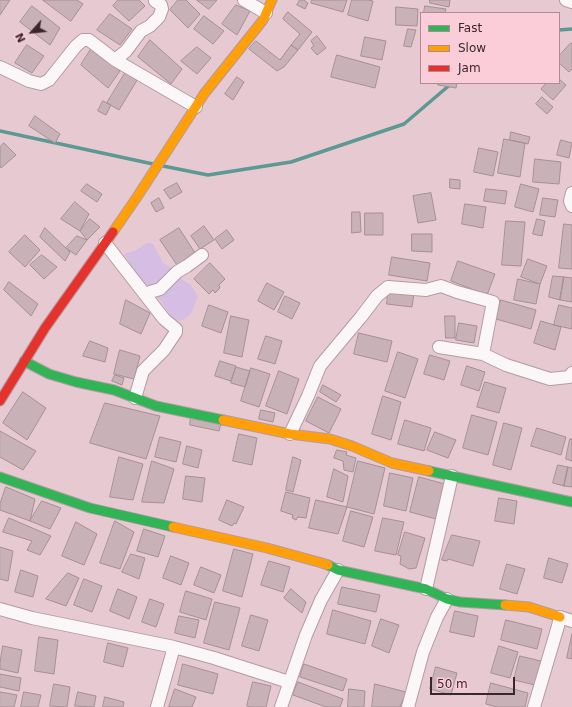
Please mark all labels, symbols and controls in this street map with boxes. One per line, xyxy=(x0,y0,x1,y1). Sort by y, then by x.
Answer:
north arrow xyxy=(12,12,52,52)
legend xyxy=(420,12,560,84)
text: Fast xyxy=(458,21,482,35)
text: N xyxy=(13,31,29,45)
text: Slow xyxy=(458,41,486,55)
text: Jam xyxy=(458,61,481,75)
scale bar xyxy=(432,669,517,695)
text: 50 m xyxy=(437,677,468,691)

